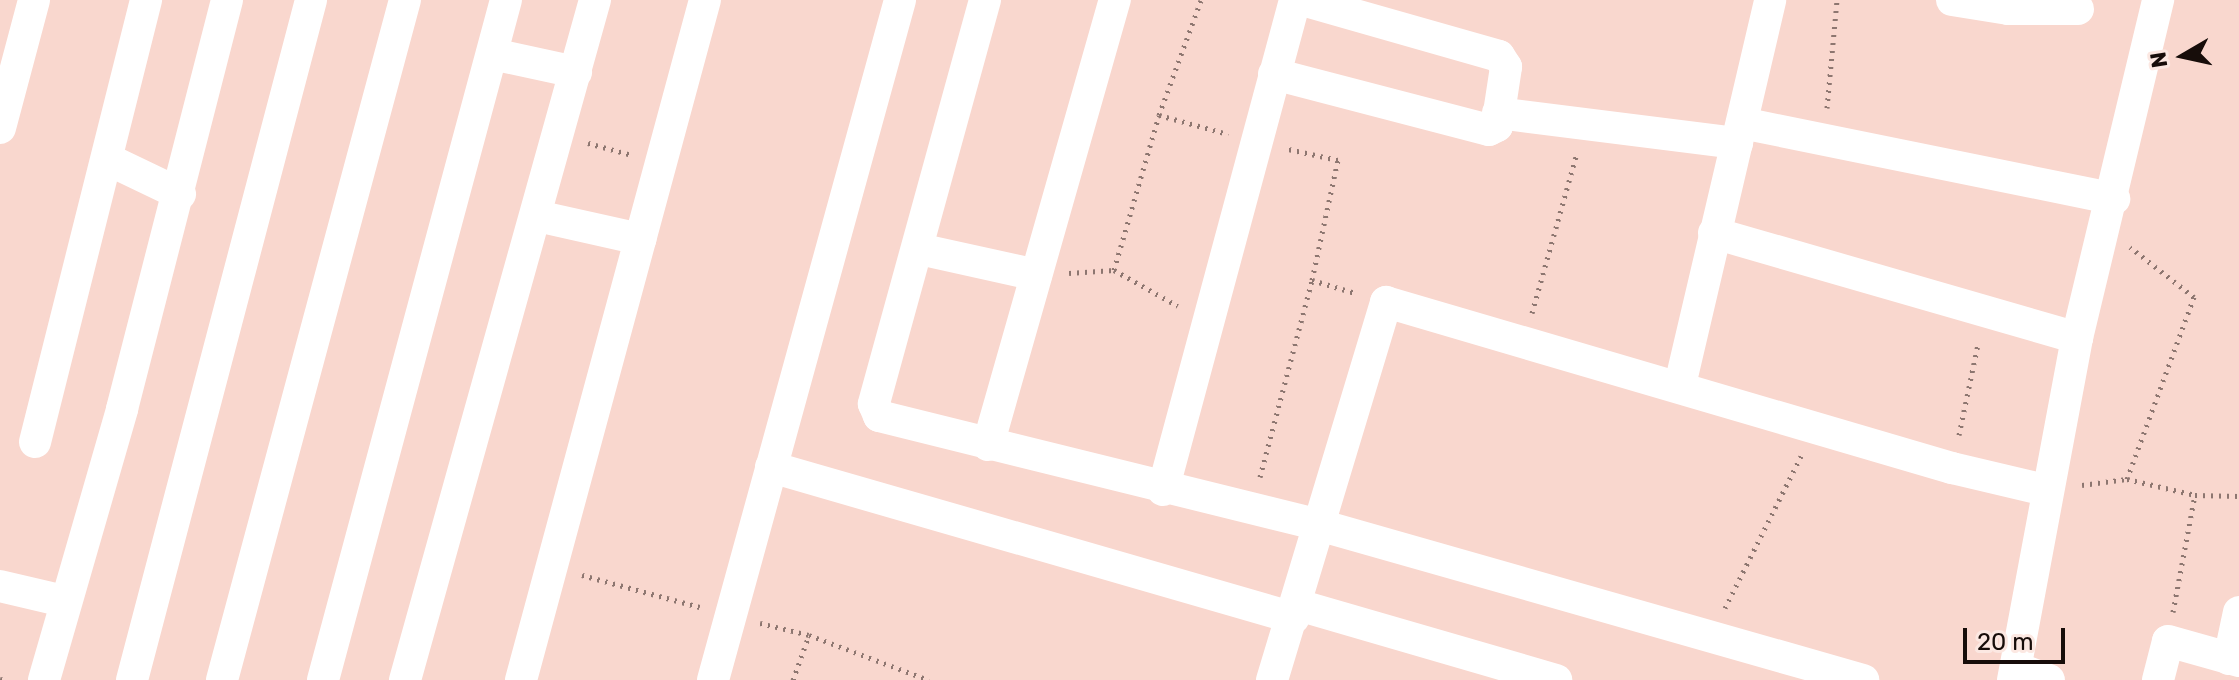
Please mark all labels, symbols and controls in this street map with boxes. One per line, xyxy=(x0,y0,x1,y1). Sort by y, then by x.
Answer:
north arrow xyxy=(2143,16,2223,96)
text: N xyxy=(2144,50,2173,70)
scale bar xyxy=(1967,612,2069,662)
text: 20 m xyxy=(1977,628,2034,656)

